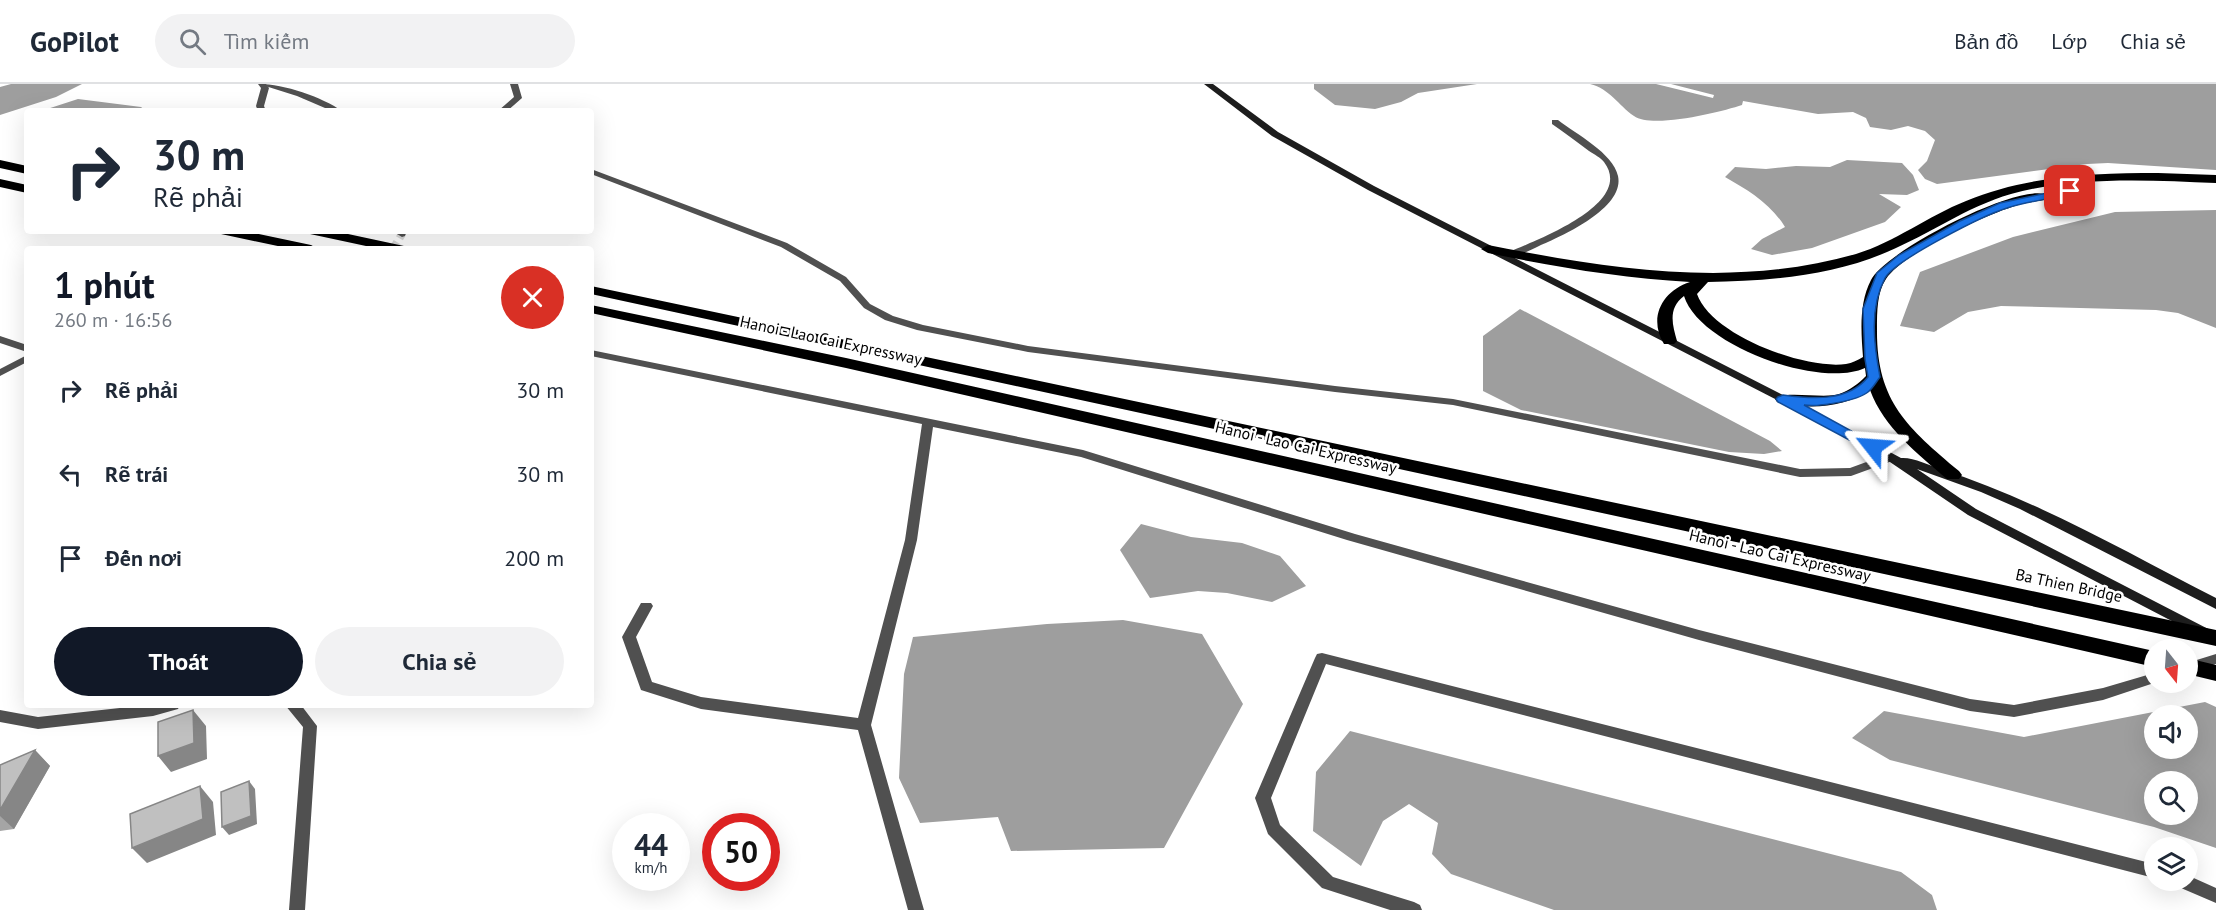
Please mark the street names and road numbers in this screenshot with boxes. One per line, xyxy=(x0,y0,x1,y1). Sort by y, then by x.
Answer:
street label: Hanoi - Lao Cai Expressway xyxy=(738,311,924,369)
street label: Hanoi - Lao Cai Expressway xyxy=(1213,416,1399,478)
street label: Hanoi - Lao Cai Expressway xyxy=(1687,524,1873,586)
street label: Ba Thien Bridge xyxy=(2014,564,2124,606)

